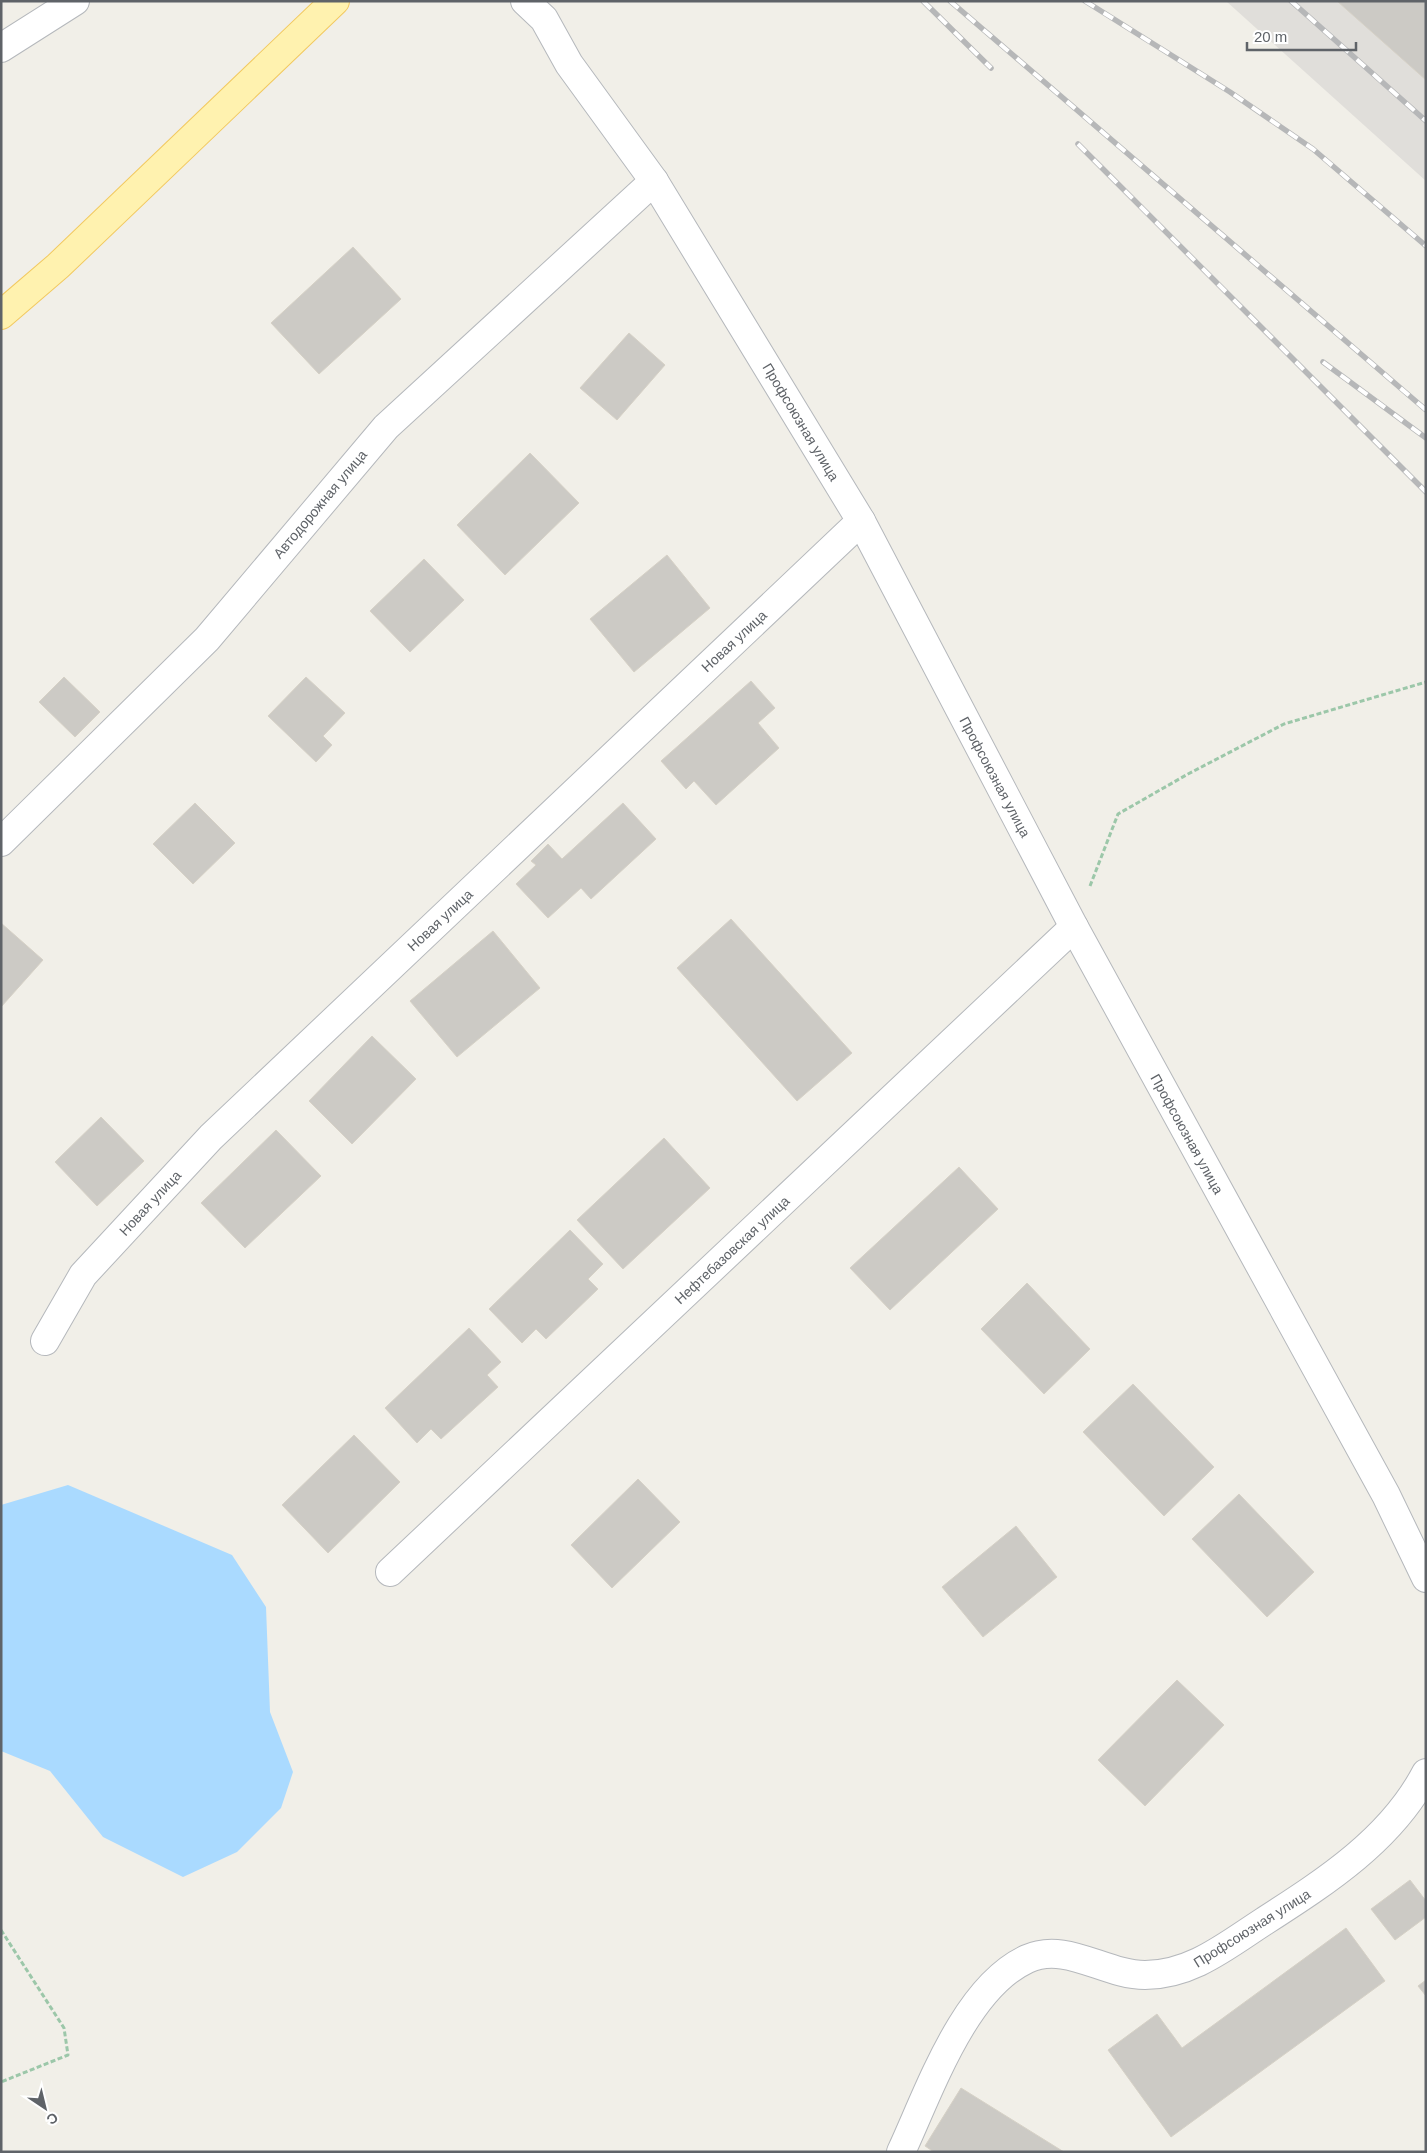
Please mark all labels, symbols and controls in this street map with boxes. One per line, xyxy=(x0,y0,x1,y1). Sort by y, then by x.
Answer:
scale bar xyxy=(1247,20,1356,52)
text: 20 m xyxy=(1254,28,1287,45)
street label: Профсоюзная улица xyxy=(760,360,843,484)
street label: Автодорожная улица xyxy=(270,446,370,561)
street label: Новая улица xyxy=(698,607,770,675)
street label: Профсоюзная улица xyxy=(956,714,1034,840)
street label: Новая улица xyxy=(404,886,476,954)
street label: Профсоюзная улица xyxy=(1147,1071,1227,1197)
street label: Новая улица xyxy=(116,1167,184,1239)
street label: Нефтебазовская улица xyxy=(671,1193,793,1307)
street label: Профсоюзная улица xyxy=(1191,1885,1313,1970)
north arrow xyxy=(20,2083,70,2133)
text: С xyxy=(44,2109,61,2128)

